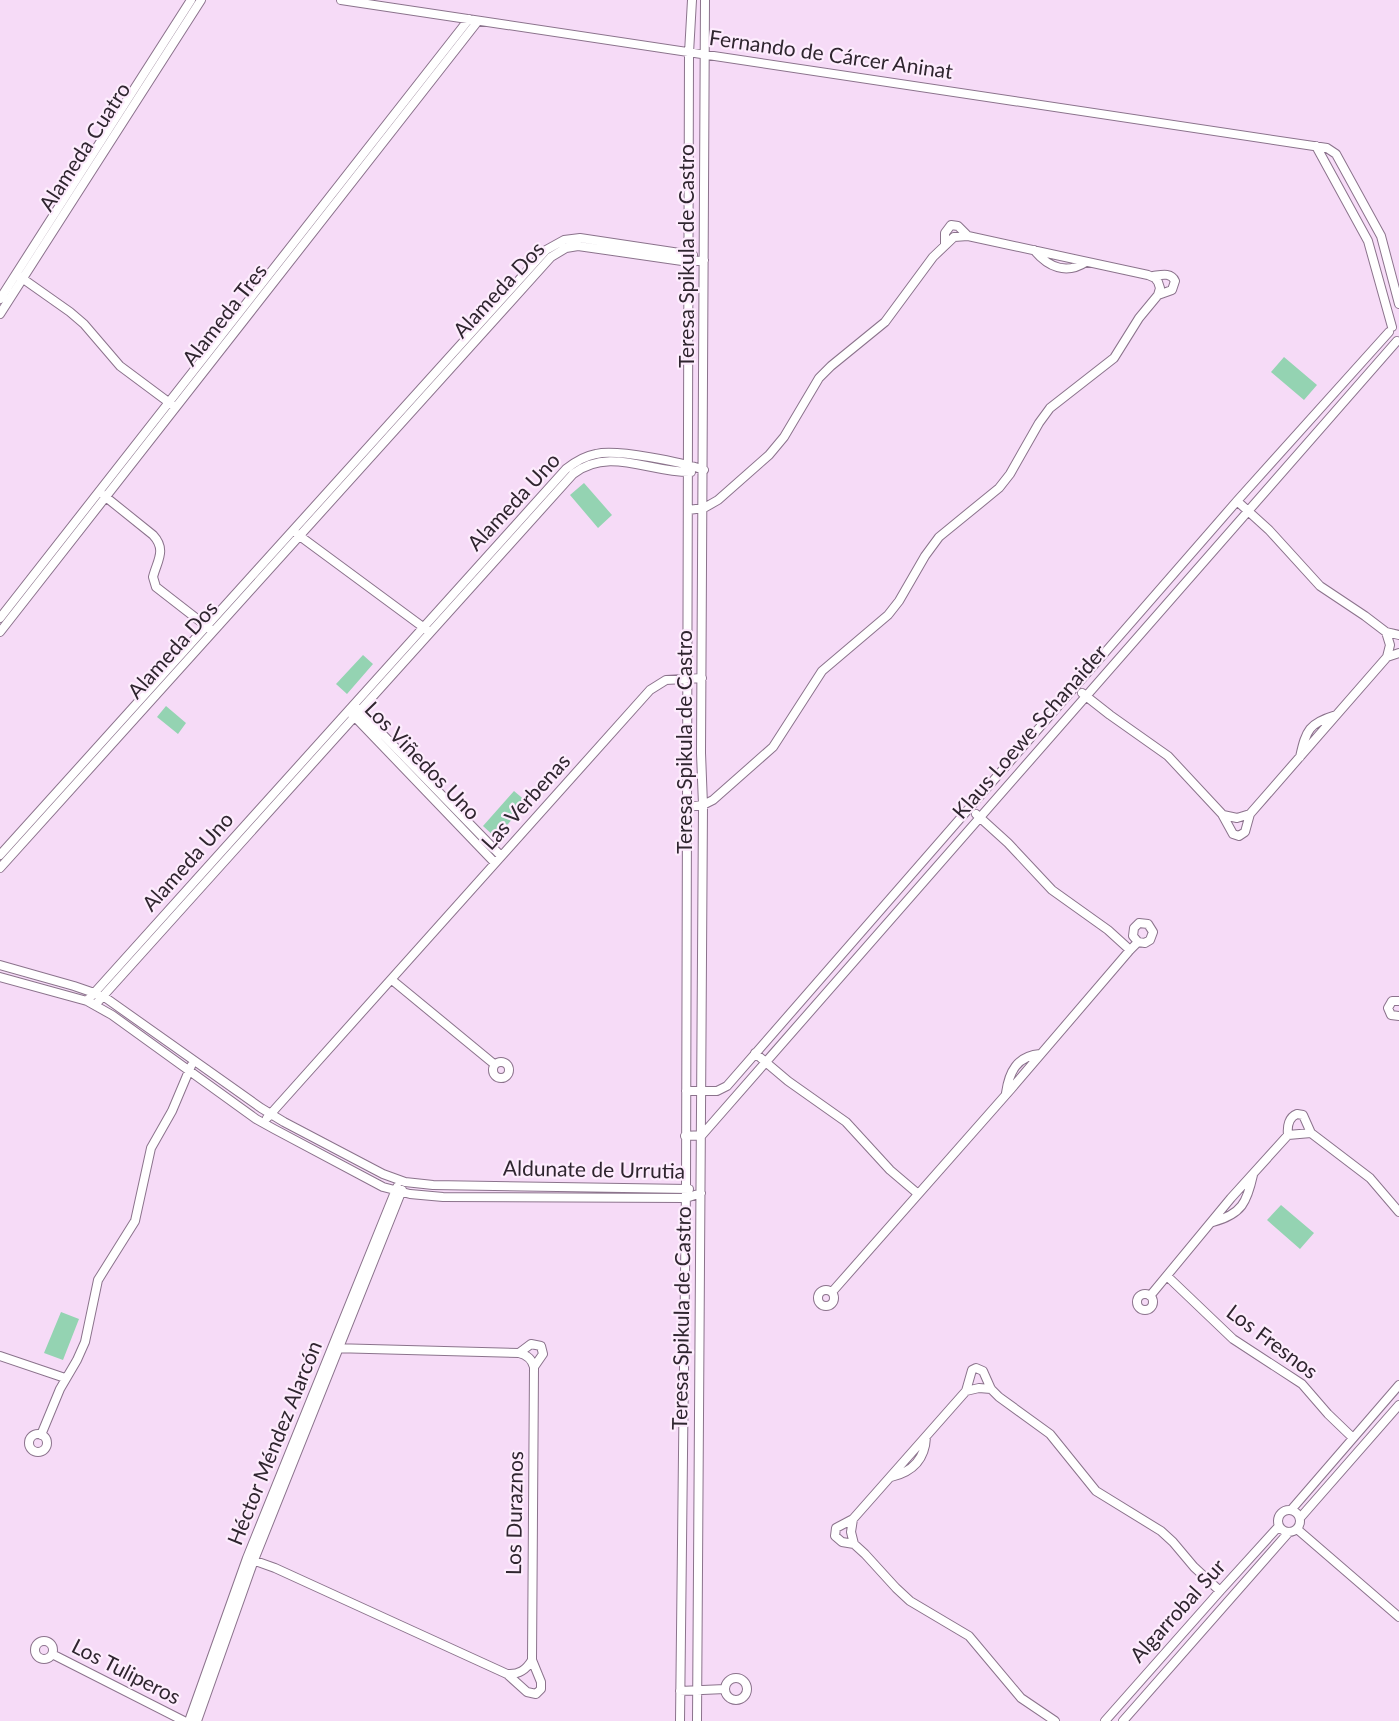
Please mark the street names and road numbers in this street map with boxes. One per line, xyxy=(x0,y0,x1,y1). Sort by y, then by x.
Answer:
street label: Fernando de Cárcer Aninat xyxy=(708,24,955,83)
street label: Alameda Cuatro xyxy=(33,77,135,215)
street label: Teresa Spikula de Castro xyxy=(673,144,698,368)
street label: Alameda Dos xyxy=(447,236,549,342)
street label: Alameda Tres xyxy=(176,258,271,370)
street label: Alameda Uno xyxy=(461,447,564,555)
street label: Alameda Dos xyxy=(122,595,222,703)
street label: Teresa Spikula de Castro xyxy=(671,630,696,854)
street label: Klaus Loewe Schanaider xyxy=(946,639,1111,823)
street label: Los Viñedos Uno xyxy=(360,696,486,824)
street label: Las Verbenas xyxy=(475,748,574,854)
street label: Alameda Uno xyxy=(136,806,238,916)
street label: Aldunate de Urrutia xyxy=(503,1154,685,1183)
street label: Teresa Spikula de Castro xyxy=(666,1206,695,1430)
street label: Los Fresnos xyxy=(1222,1298,1323,1383)
street label: Héctor Méndez Alarcón xyxy=(221,1337,326,1548)
street label: Los Duraznos xyxy=(500,1451,527,1575)
street label: Algarrobal Sur xyxy=(1124,1553,1230,1667)
street label: Los Tuliperos xyxy=(68,1633,185,1709)

